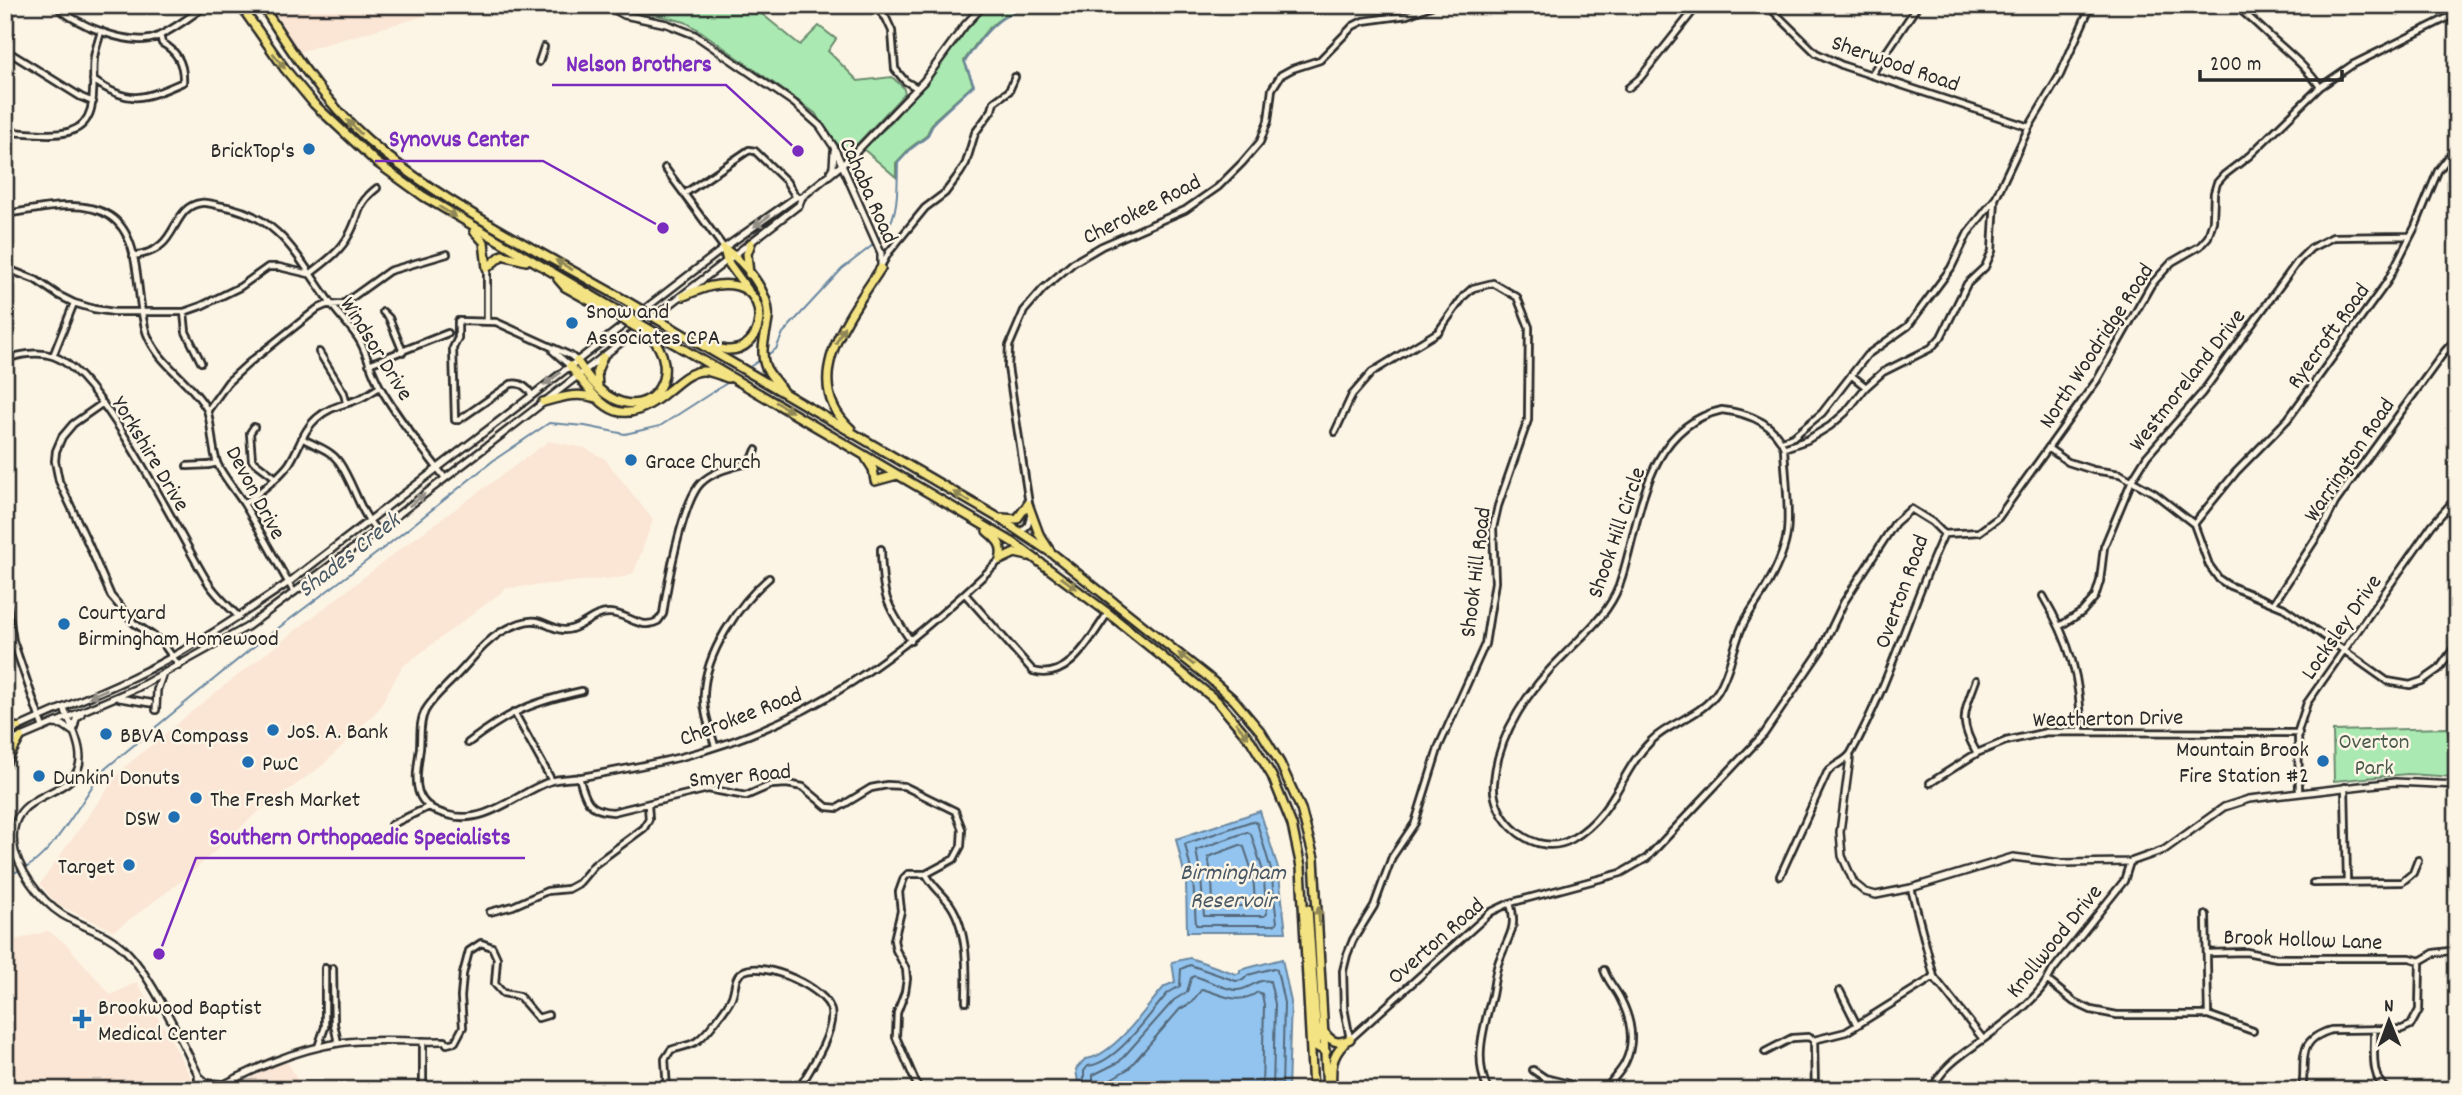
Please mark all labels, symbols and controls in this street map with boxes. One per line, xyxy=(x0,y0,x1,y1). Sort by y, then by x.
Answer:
street label: Sherwood Road xyxy=(1826,28,1963,103)
scale bar xyxy=(2200,38,2341,82)
callout: Nelson Brothers xyxy=(552,40,726,85)
text: Nelson Brothers xyxy=(566,49,712,83)
text: 200 m xyxy=(2210,51,2261,81)
one-way arrow xyxy=(272,52,286,71)
callout: Synovus Center xyxy=(375,116,543,161)
one-way arrow xyxy=(346,118,363,135)
text: Synovus Center xyxy=(389,124,530,158)
street label: Cahaba Road xyxy=(829,133,905,250)
place label: BrickTop's xyxy=(210,136,295,169)
marker: BrickTop's xyxy=(301,141,317,157)
street label: Cherokee Road xyxy=(1078,167,1207,255)
one-way arrow xyxy=(438,205,457,218)
one-way arrow xyxy=(753,214,771,228)
street label: North Woodridge Road xyxy=(2032,258,2164,436)
one-way arrow xyxy=(554,259,574,271)
street label: Ryecroft Road xyxy=(2280,277,2379,397)
street label: Windsor Drive xyxy=(330,292,420,408)
place label: Snow and Associates CPA xyxy=(586,297,720,356)
street label: Westmoreland Drive xyxy=(2122,303,2255,460)
marker: Snow and Associates CPA xyxy=(564,315,580,331)
one-way arrow xyxy=(834,325,845,345)
one-way arrow xyxy=(543,372,562,386)
street label: Yorkshire Drive xyxy=(102,391,196,519)
street label: Warrington Road xyxy=(2297,392,2405,530)
one-way arrow xyxy=(774,401,794,413)
street label: Devon Drive xyxy=(215,441,292,546)
place label: Grace Church xyxy=(645,447,761,480)
marker: Grace Church xyxy=(623,452,639,468)
street label: Shook Hill Circle xyxy=(1580,463,1656,603)
one-way arrow xyxy=(952,490,971,503)
one-way arrow xyxy=(408,492,426,507)
water label: Shades Creek xyxy=(291,504,410,607)
street label: Shook Hill Road xyxy=(1453,505,1502,639)
street label: Overton Road xyxy=(1867,531,1939,654)
street label: Locksley Drive xyxy=(2294,568,2392,688)
one-way arrow xyxy=(1060,576,1078,590)
place label: Courtyard Birmingham Homewood xyxy=(78,598,279,657)
marker: Courtyard Birmingham Homewood xyxy=(56,616,72,632)
one-way arrow xyxy=(1177,651,1195,666)
street label: Cherokee Road xyxy=(675,680,807,757)
one-way arrow xyxy=(88,687,108,699)
street label: Weatherton Drive xyxy=(2032,703,2184,738)
place label: JoS. A. Bank xyxy=(287,717,388,750)
place label: BBVA Compass xyxy=(120,721,249,754)
one-way arrow xyxy=(1234,721,1250,739)
marker: JoS. A. Bank xyxy=(265,722,281,738)
marker: BBVA Compass xyxy=(98,726,114,742)
park label: Overton Park xyxy=(2339,727,2409,786)
place label: Mountain Brook Fire Station #2 xyxy=(2176,735,2309,794)
place label: PwC xyxy=(262,749,299,782)
marker: Mountain Brook Fire Station #2 xyxy=(2315,753,2331,769)
marker: PwC xyxy=(240,754,256,770)
street label: Smyer Road xyxy=(688,757,793,798)
place label: Dunkin' Donuts xyxy=(53,763,180,796)
marker: Dunkin' Donuts xyxy=(31,768,47,784)
place label: The Fresh Market xyxy=(210,785,360,818)
marker: The Fresh Market xyxy=(188,790,204,806)
place label: DSW xyxy=(125,804,161,837)
marker: DSW xyxy=(166,809,182,825)
callout: Southern Orthopaedic Specialists xyxy=(196,813,525,858)
text: Southern Orthopaedic Specialists xyxy=(209,822,511,856)
place label: Target xyxy=(58,852,115,885)
marker: Target xyxy=(121,857,137,873)
water label: Birmingham Reservoir xyxy=(1180,857,1286,919)
street label: Knollwood Drive xyxy=(1999,878,2112,1006)
street label: Overton Road xyxy=(1382,891,1493,994)
one-way arrow xyxy=(1313,904,1324,926)
street label: Brook Hollow Lane xyxy=(2223,922,2383,961)
north arrow xyxy=(2354,986,2424,1056)
place label: Brookwood Baptist Medical Center xyxy=(98,993,262,1052)
text: N xyxy=(2384,994,2394,1021)
marker: Brookwood Baptist Medical Center xyxy=(72,1009,92,1029)

